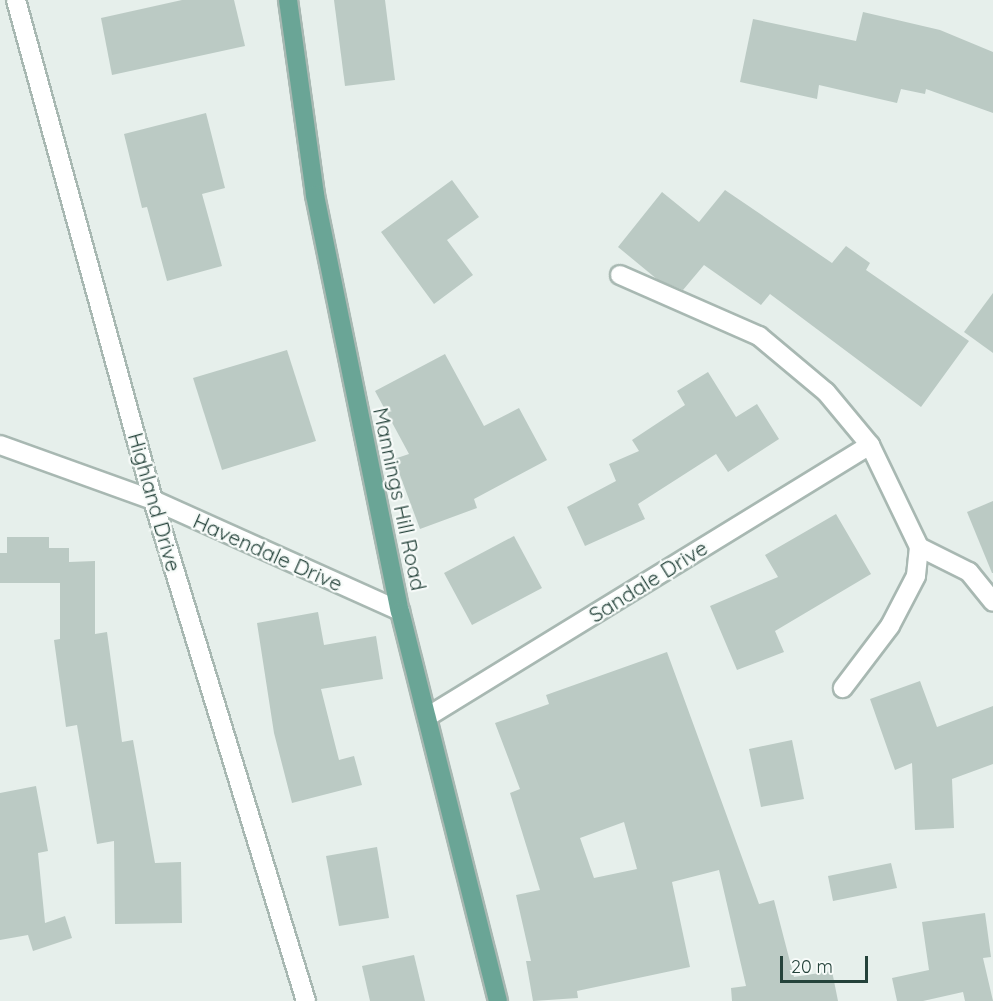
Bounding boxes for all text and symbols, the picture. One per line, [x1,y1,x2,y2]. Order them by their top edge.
street label: Mannings Hill Road [368,405,432,593]
street label: Highland Drive [123,430,187,574]
street label: Havendale Drive [189,508,347,596]
street label: Sandale Drive [584,535,712,627]
scale bar [783,944,872,982]
text: 20 m [791,955,833,978]

